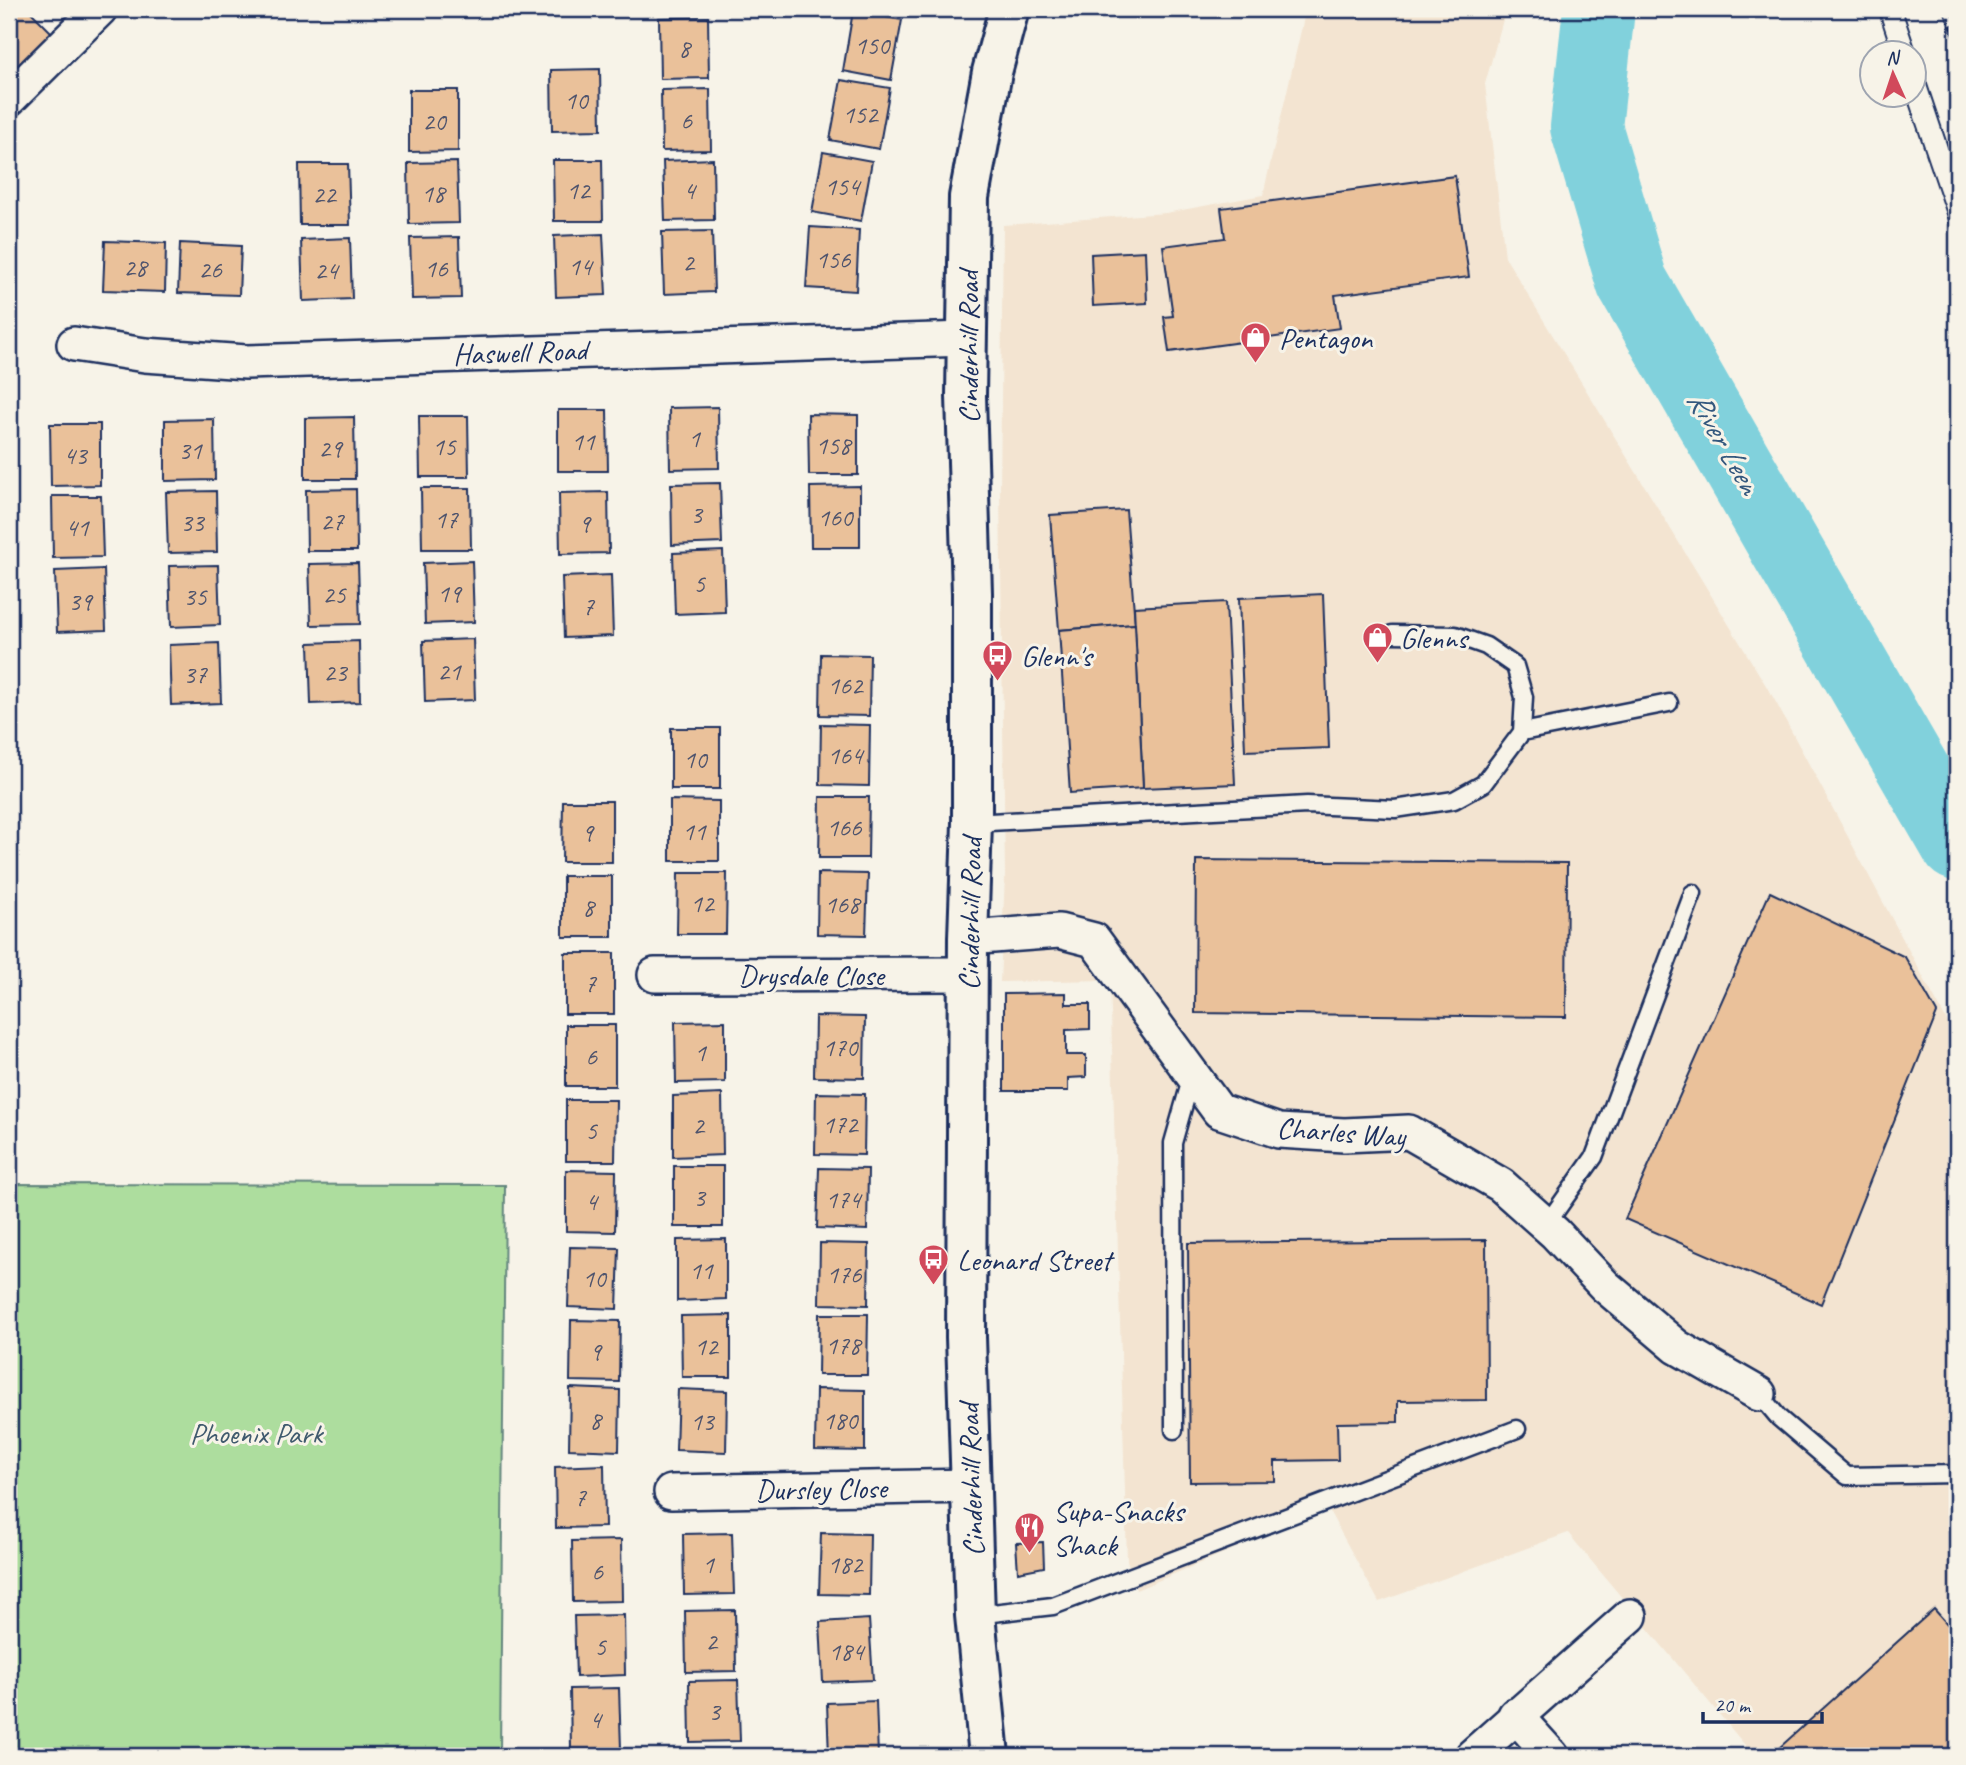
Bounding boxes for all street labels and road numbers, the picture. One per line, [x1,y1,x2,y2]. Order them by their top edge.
street label: Cinderhill Road [949,266,987,423]
street label: Haswell Road [452,331,592,373]
street label: Cinderhill Road [950,833,990,991]
street label: Drysdale Close [738,956,886,994]
street label: Charles Way [1276,1109,1408,1156]
street label: Cinderhill Road [949,1399,993,1557]
street label: Dursley Close [755,1469,889,1509]

